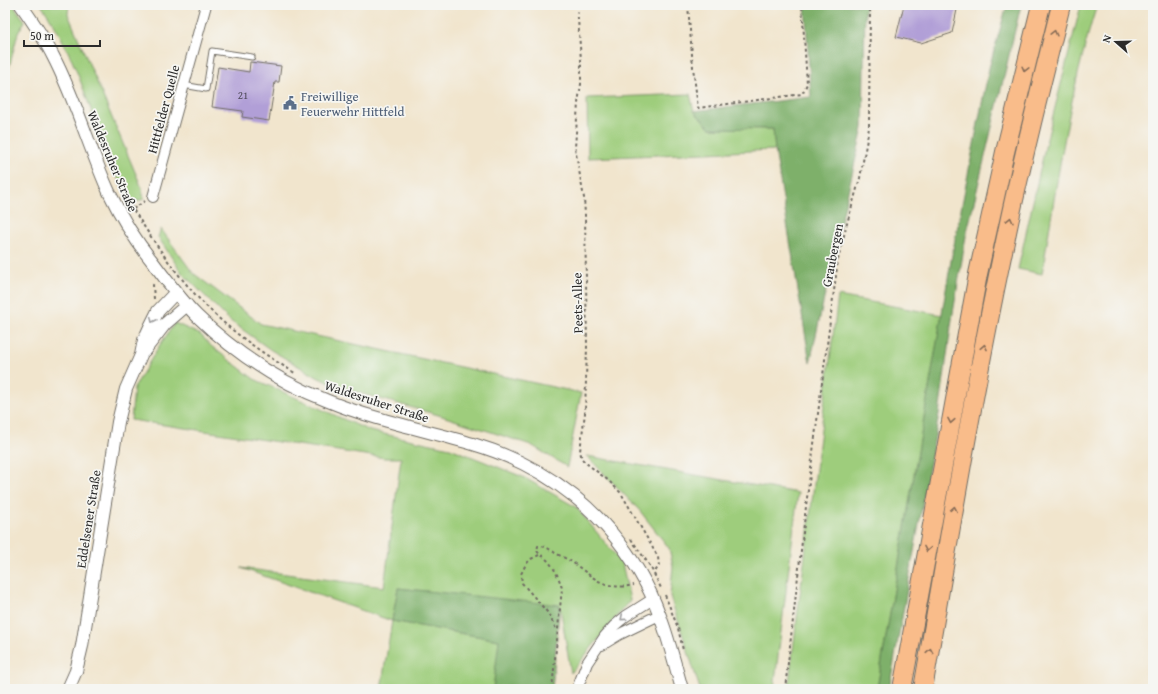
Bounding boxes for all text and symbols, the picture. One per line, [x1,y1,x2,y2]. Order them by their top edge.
scale bar [24,22,100,48]
north arrow [1096,22,1136,62]
text: 50 m [30,27,54,44]
one-way arrow [1050,29,1058,36]
text: N [1098,32,1116,45]
street label: Hittfelder Quelle [143,63,184,156]
one-way arrow [1022,66,1030,72]
house number: 21 [238,87,248,103]
place label: Freiwillige Feuerwehr Hittfeld [301,87,404,121]
public building icon: Freiwillige Feuerwehr Hittfeld [282,95,298,111]
street label: Waldesruher Straße [83,108,143,215]
one-way arrow [1005,216,1013,223]
street label: Graubergen [817,221,848,288]
street label: Peets-Allee [567,272,588,334]
one-way arrow [150,316,158,324]
one-way arrow [979,344,988,350]
street label: Waldesruher Straße [322,376,431,427]
one-way arrow [947,418,955,424]
street label: Eddelsener Straße [71,469,106,570]
one-way arrow [949,506,958,512]
one-way arrow [924,546,932,552]
one-way arrow [620,614,628,621]
one-way arrow [925,647,933,654]

